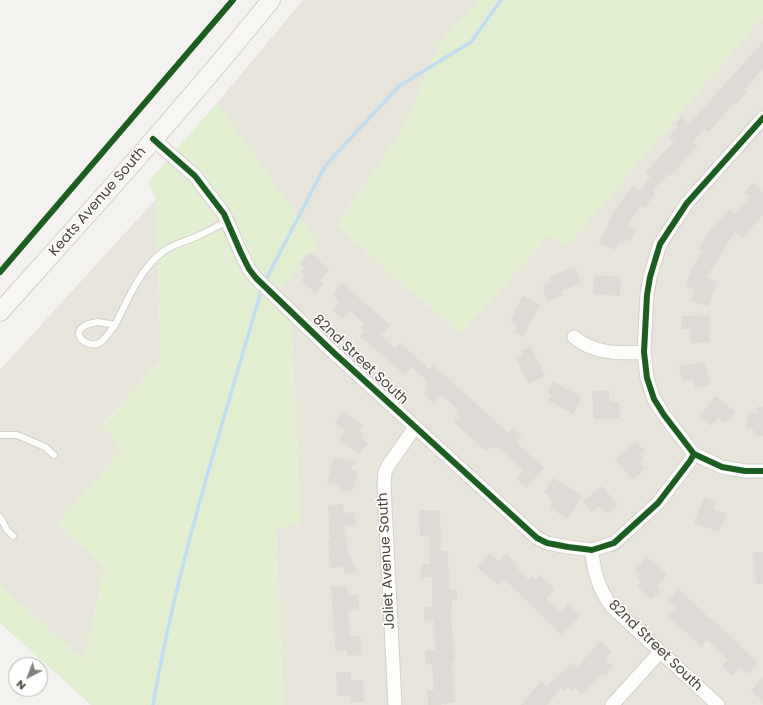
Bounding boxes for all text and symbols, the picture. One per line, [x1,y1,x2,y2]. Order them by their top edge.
street label: Keats Avenue South [46,144,150,260]
street label: 82nd Street South [309,312,411,408]
street label: Joliet Avenue South [375,492,399,630]
street label: 82nd Street South [605,597,705,695]
north arrow [8,657,48,697]
text: N [12,676,29,694]

